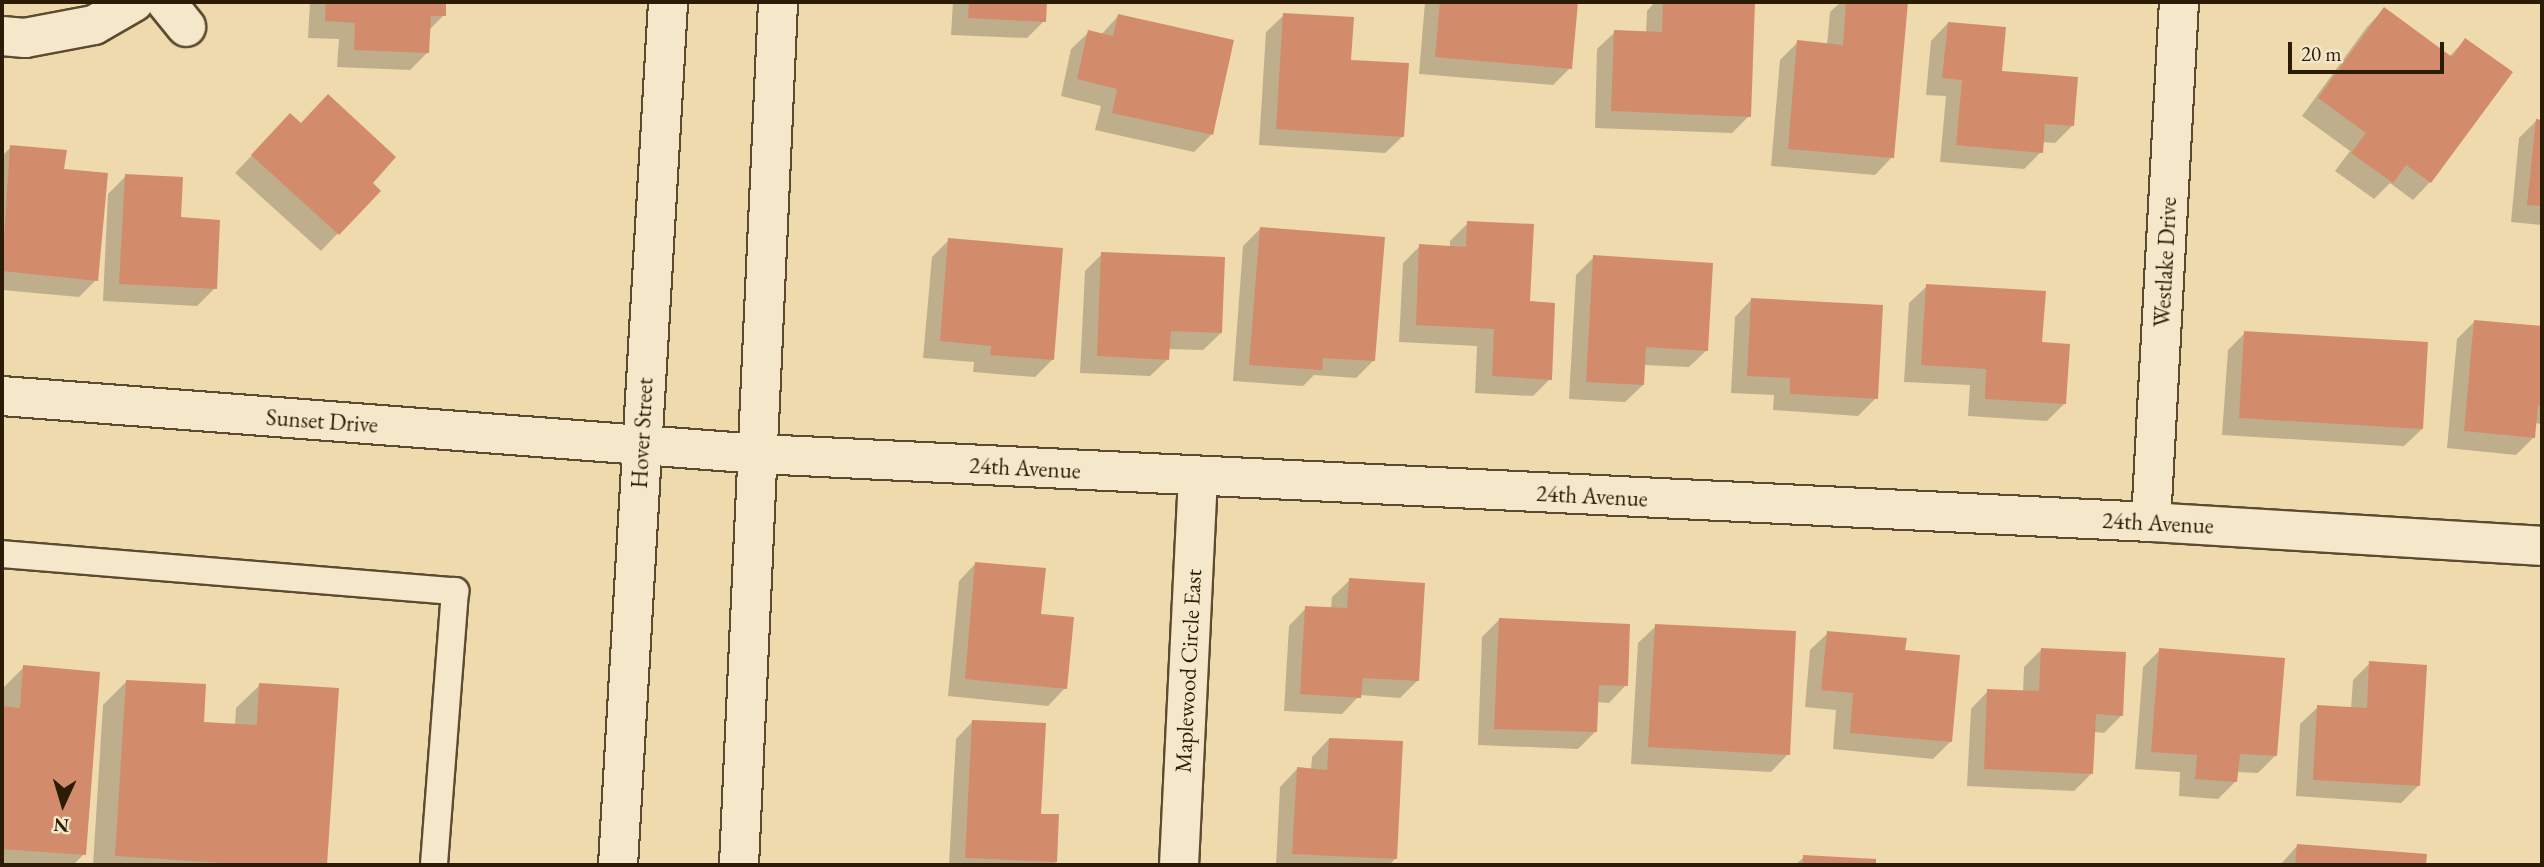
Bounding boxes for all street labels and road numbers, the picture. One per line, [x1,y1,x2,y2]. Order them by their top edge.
street label: Westlake Drive [2148,196,2182,328]
street label: Hover Street [625,377,659,489]
street label: Sunset Drive [265,403,379,439]
street label: 24th Avenue [968,451,1082,485]
street label: 24th Avenue [1535,479,1649,513]
street label: 24th Avenue [2101,506,2215,540]
street label: Maplewood Circle East [1169,568,1207,774]

